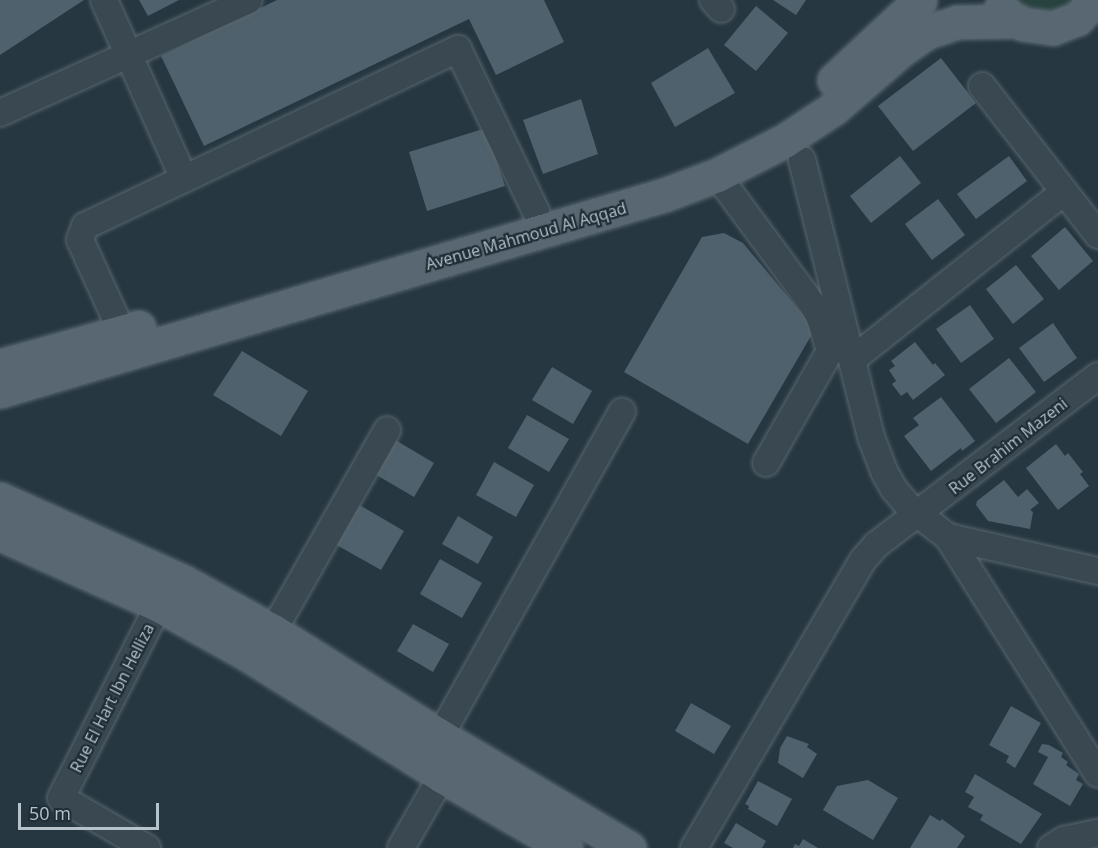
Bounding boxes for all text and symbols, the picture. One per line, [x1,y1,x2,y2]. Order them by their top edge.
street label: Avenue Mahmoud Al Aqqad [423,198,629,274]
street label: Rue Brahim Mazeni [945,394,1071,498]
street label: Rue El Hart Ibn Helliza [66,620,158,776]
scale bar [21,791,162,829]
text: 50 m [29,801,71,825]

